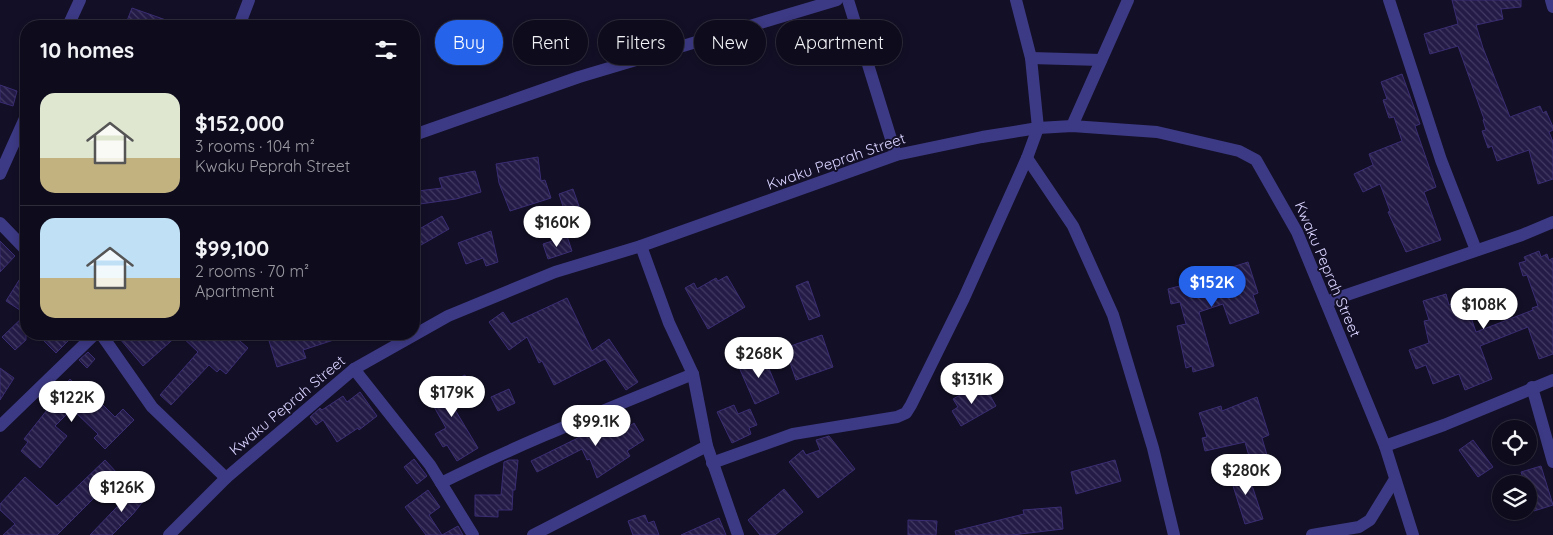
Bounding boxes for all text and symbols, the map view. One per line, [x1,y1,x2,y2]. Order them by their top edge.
chip: Buy [435,20,503,65]
chip: Rent [513,20,588,65]
chip: Filters [598,20,684,65]
chip: New [694,20,766,65]
chip: Apartment [776,20,902,65]
icon: filters [372,36,400,64]
text: 10 homes [40,37,134,63]
text: $152,000 [195,110,284,136]
icon: home [80,113,140,173]
street label: Kwaku Peprah Street [764,128,908,194]
text: 3 rooms · 104 m² [195,136,315,156]
text: Kwaku Peprah Street [195,156,350,176]
street label: Kwaku Peprah Street [1291,198,1365,340]
pin: $160K [522,206,592,248]
text: $160K [535,212,579,232]
text: $99,100 [195,235,269,261]
icon: home [80,238,140,298]
text: 2 rooms · 70 m² [195,261,309,281]
pin: $152K [1177,266,1247,308]
text: $152K [1190,272,1234,292]
text: Apartment [195,281,275,301]
pin: $108K [1449,288,1519,330]
text: $108K [1462,294,1506,314]
pin: $268K [724,336,794,379]
text: $268K [736,343,782,363]
street label: Kwaku Peprah Street [225,351,349,459]
pin: $131K [937,362,1007,405]
text: $131K [951,369,993,389]
pin: $179K [417,376,487,418]
pin: $122K [37,380,107,423]
text: $179K [430,382,474,402]
text: $122K [50,387,94,407]
pin: $99.1K [555,404,637,447]
text: $99.1K [573,411,619,431]
map controls [1492,420,1537,520]
button: locate [1492,420,1537,465]
pin: $280K [1211,454,1281,496]
text: $280K [1222,460,1270,480]
pin: $126K [87,470,157,513]
button: layers [1492,475,1537,520]
text: $126K [100,477,144,497]

